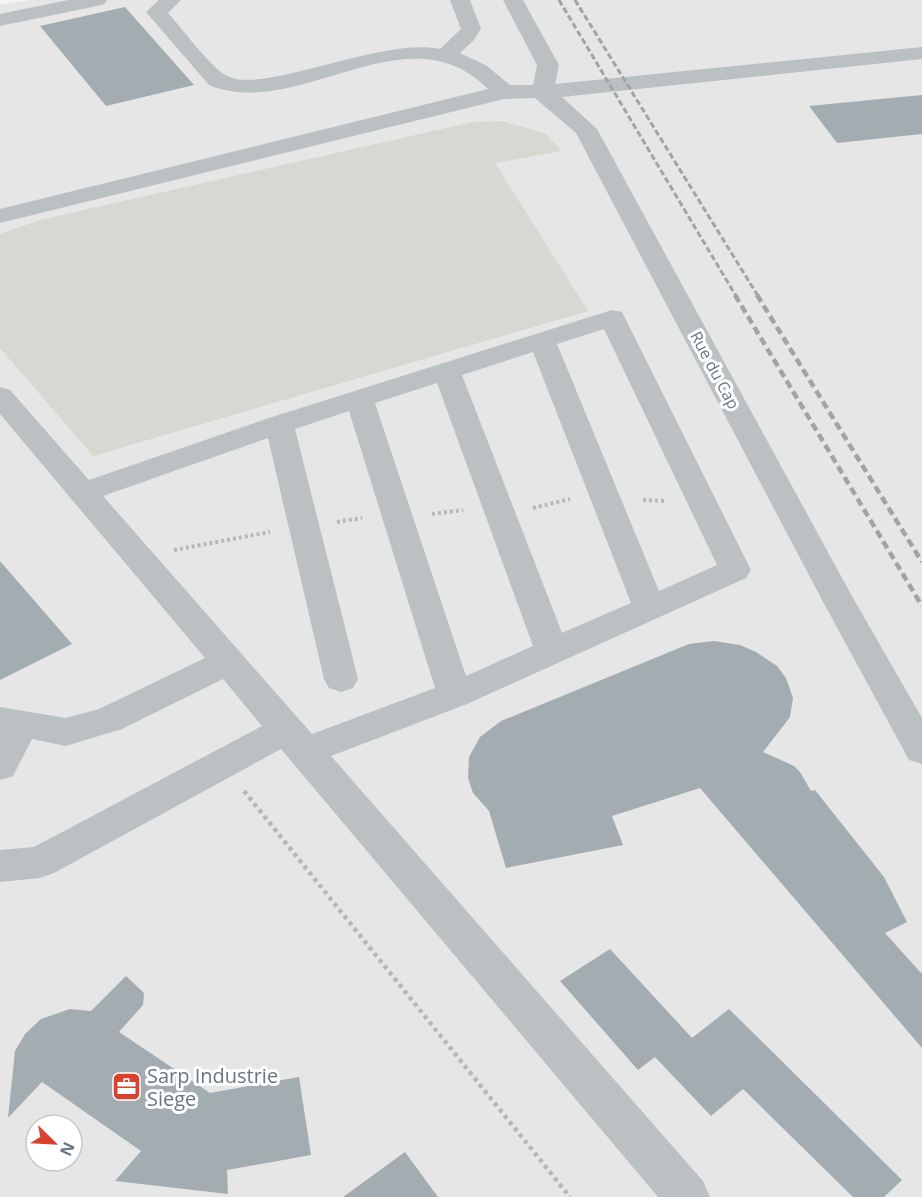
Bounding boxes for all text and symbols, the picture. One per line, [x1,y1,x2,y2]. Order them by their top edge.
street label: Rue du Cap [685,327,745,413]
place label: Sarp Industrie Siege [147,1062,278,1112]
office icon: Sarp Industrie Siege [110,1071,142,1103]
north arrow [24,1113,84,1173]
text: N [55,1139,80,1160]

